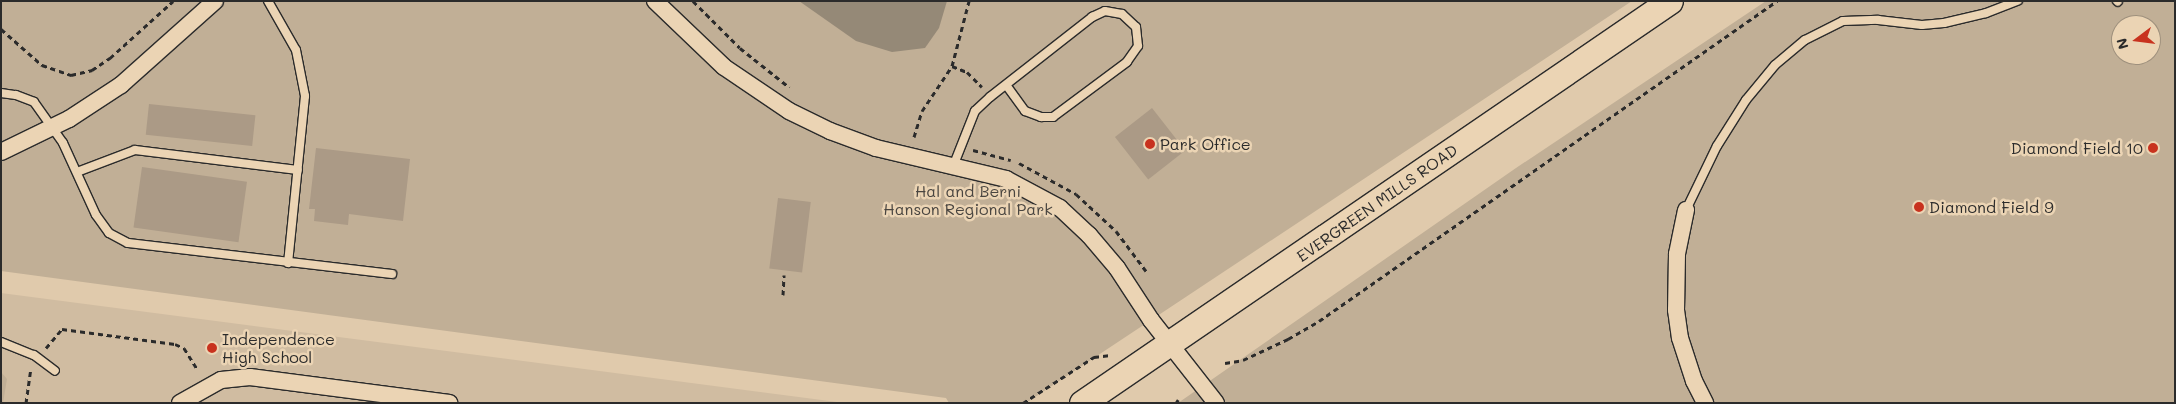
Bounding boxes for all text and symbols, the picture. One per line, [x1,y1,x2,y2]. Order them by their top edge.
north arrow [2111,15,2161,65]
text: N [2111,36,2133,51]
place label: Park Office [1160,134,1251,154]
marker: Park Office [1144,138,1156,150]
place label: Diamond Field 10 [2011,138,2143,158]
street label: EVERGREEN MILLS ROAD [1293,140,1461,266]
marker: Diamond Field 10 [2147,142,2159,154]
park label: Hal and Berni Hanson Regional Park [883,181,1053,219]
place label: Diamond Field 9 [1929,197,2054,217]
marker: Diamond Field 9 [1913,201,1925,213]
place label: Independence High School [222,329,335,367]
marker: Independence High School [206,342,218,354]

